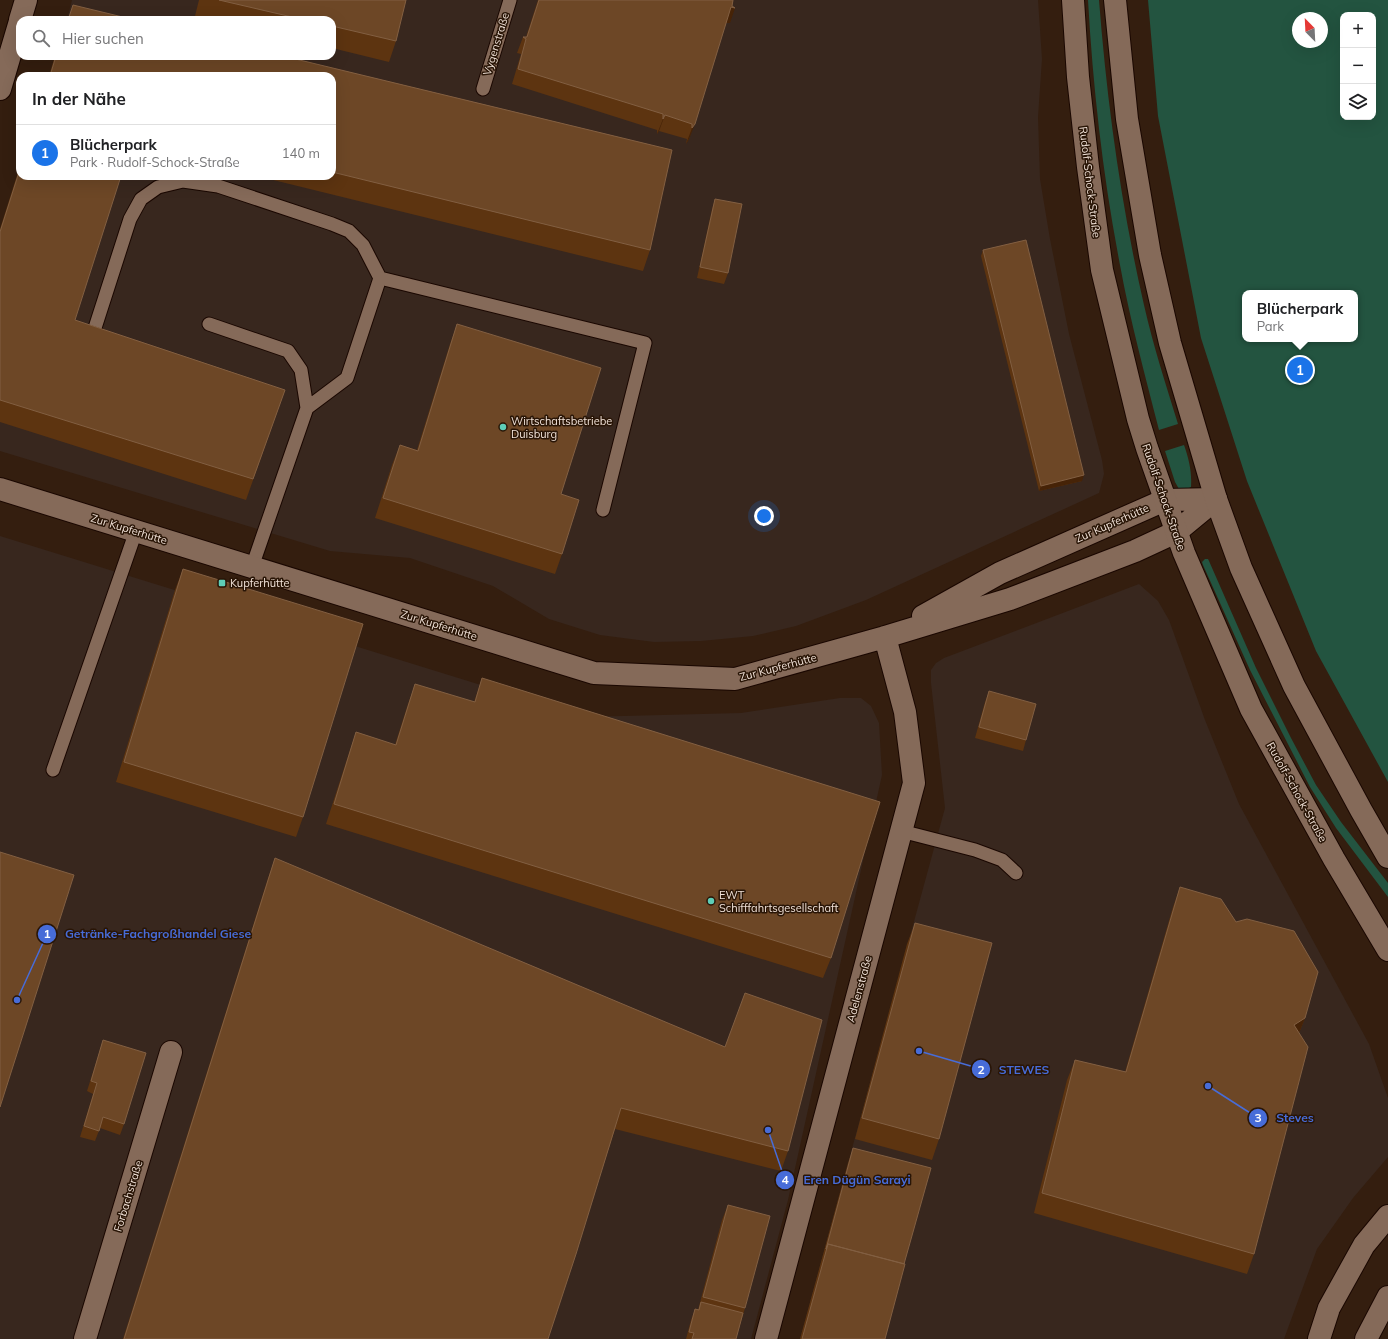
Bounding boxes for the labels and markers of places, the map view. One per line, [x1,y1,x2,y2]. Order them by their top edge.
pin: 1 [1287,355,1313,385]
place label: Wirtschaftsbetriebe Duisburg [511,414,612,441]
marker: Wirtschaftsbetriebe Duisburg [498,422,508,432]
place label: Kupferhütte [230,576,290,590]
marker: Kupferhütte [217,578,227,588]
place label: EWT Schifffahrtsgesellschaft [719,888,838,915]
marker: EWT Schifffahrtsgesellschaft [706,896,716,906]
callout: Getränke-Fachgroßhandel Giese [37,922,259,946]
callout: STEWES [971,1057,1057,1081]
callout: Steves [1248,1106,1322,1130]
callout: Eren Dügün Sarayi [775,1168,918,1192]

